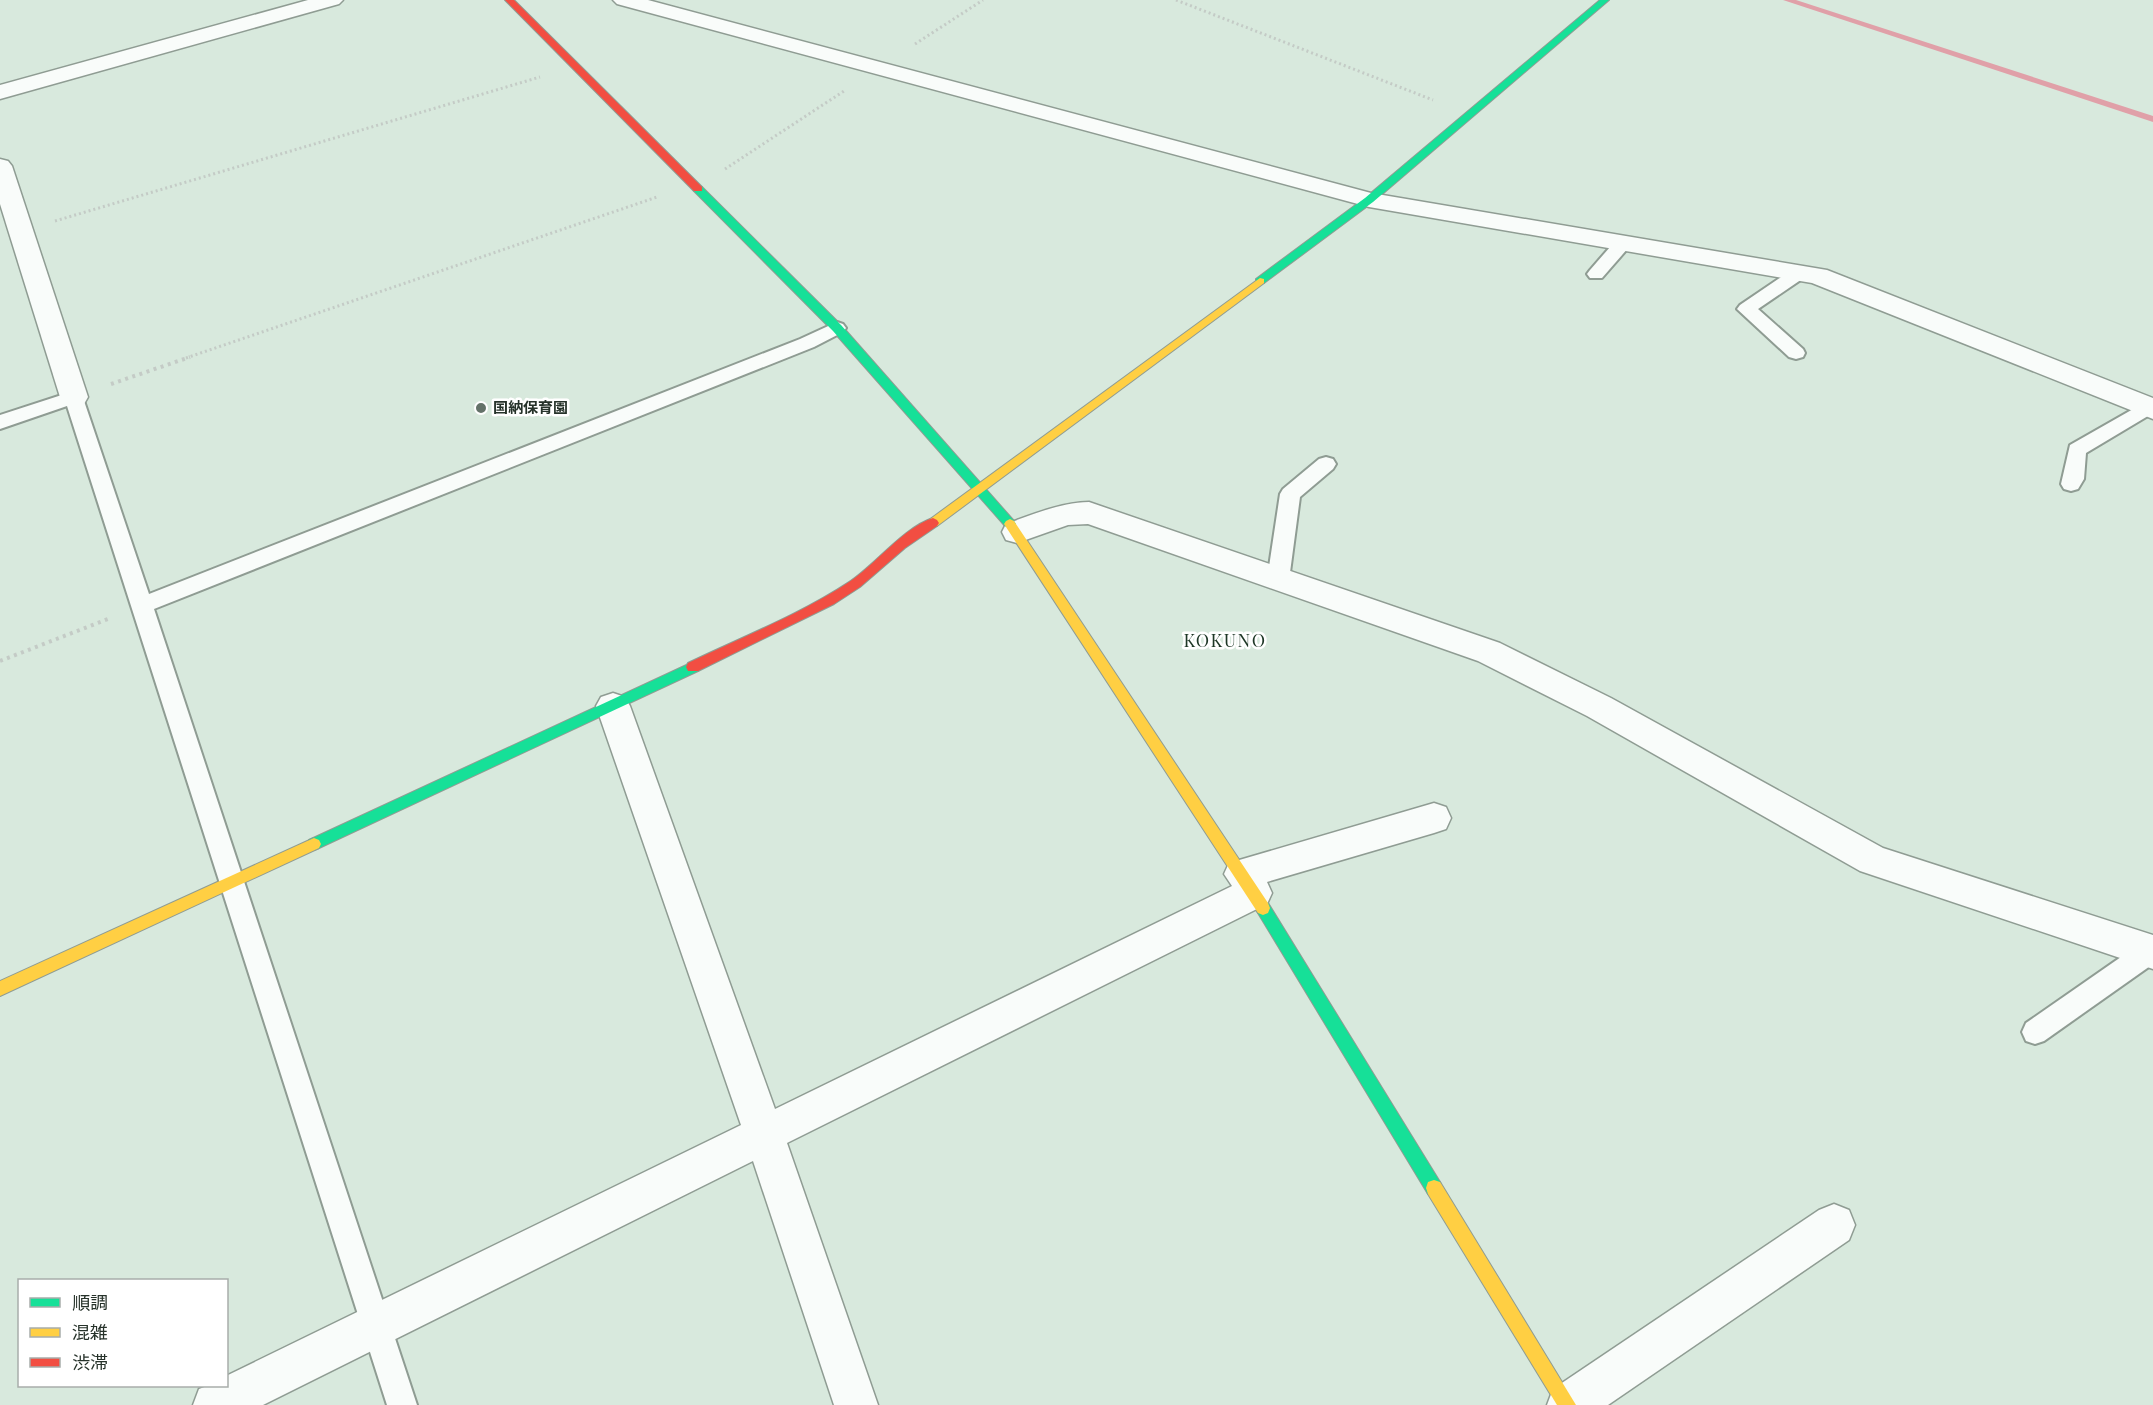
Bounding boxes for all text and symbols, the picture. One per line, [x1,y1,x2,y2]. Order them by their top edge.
place label: 国納保育園 [493,397,568,417]
marker: 国納保育園 [474,401,488,415]
district label: KOKUNO [1183,628,1267,652]
legend [18,1279,228,1387]
text: 順調 [72,1290,108,1314]
text: 混雑 [72,1320,108,1344]
text: 渋滞 [72,1350,108,1374]

